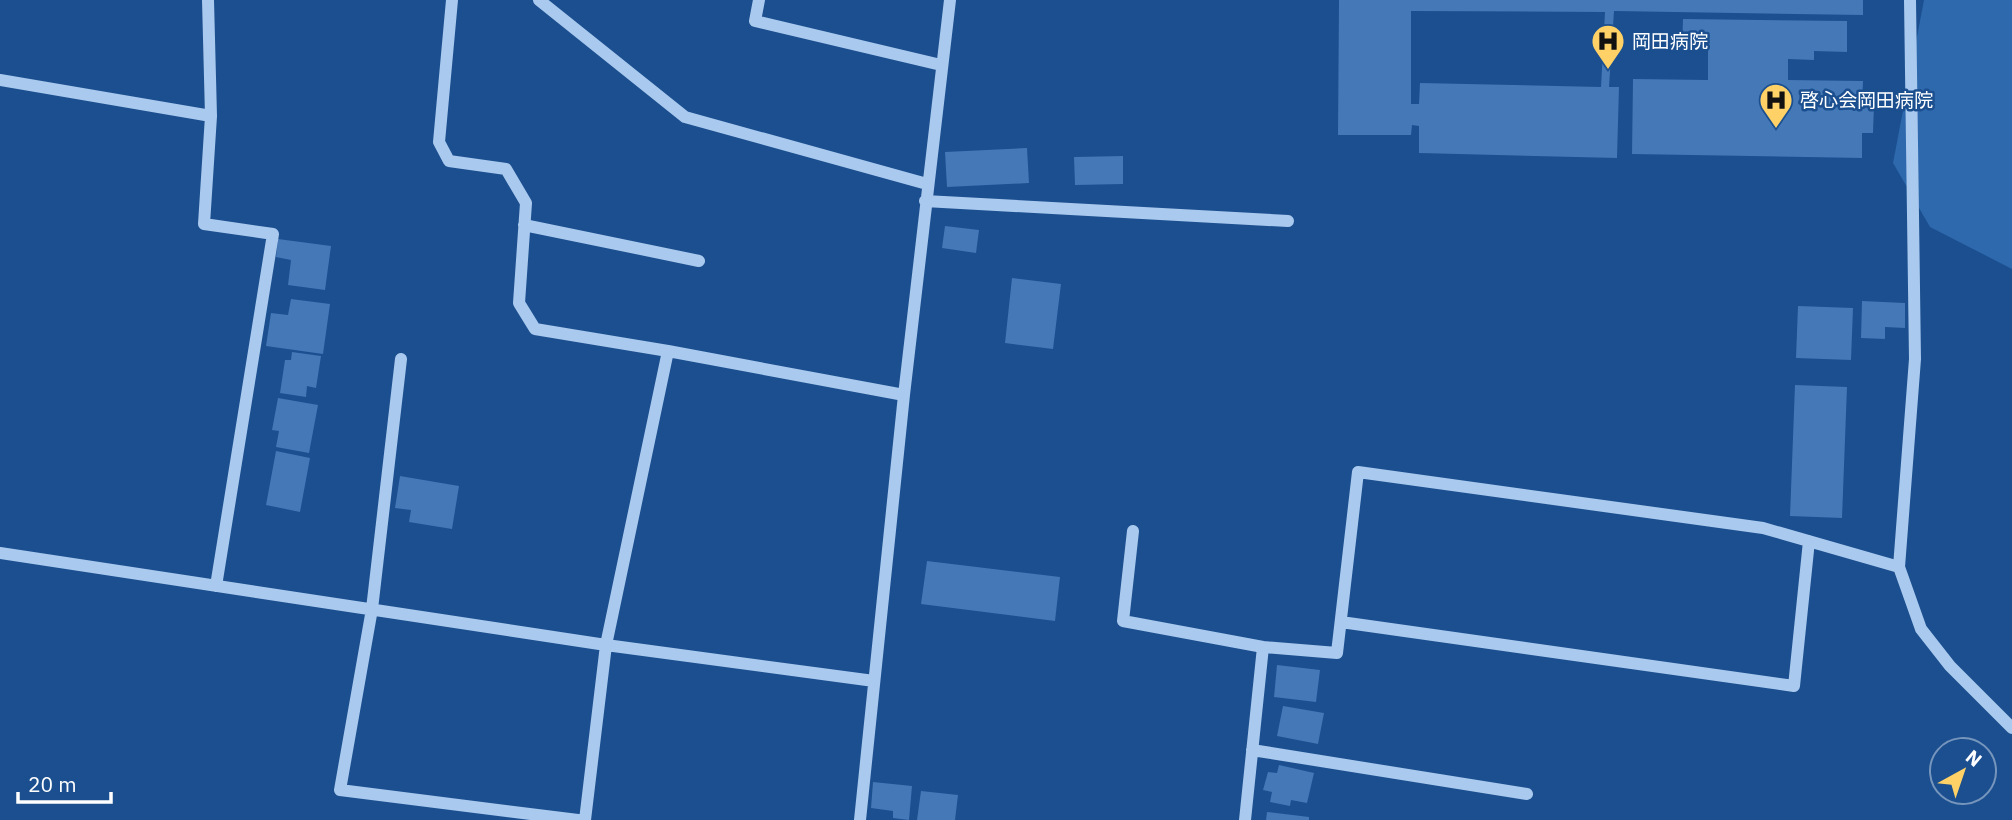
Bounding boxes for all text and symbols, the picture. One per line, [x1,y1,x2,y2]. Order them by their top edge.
hospital icon: 岡田病院 [1589,22,1627,71]
place label: 岡田病院 [1632,29,1708,53]
hospital icon: 啓心会岡田病院 [1757,81,1795,130]
place label: 啓心会岡田病院 [1800,88,1933,112]
north arrow [1928,736,1998,806]
text: N [1961,744,1987,772]
scale bar [18,760,110,804]
text: 20 m [28,770,77,798]

